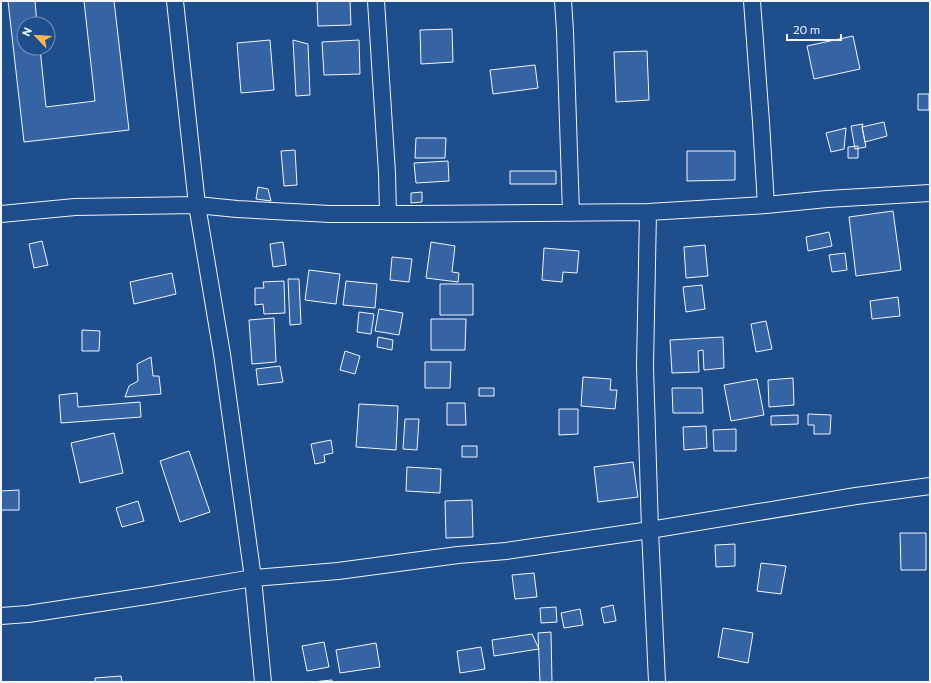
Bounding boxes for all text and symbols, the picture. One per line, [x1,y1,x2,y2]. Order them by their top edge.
north arrow [16,16,56,56]
scale bar [787,16,841,42]
text: 20 m [793,22,820,36]
text: N [19,25,34,38]

